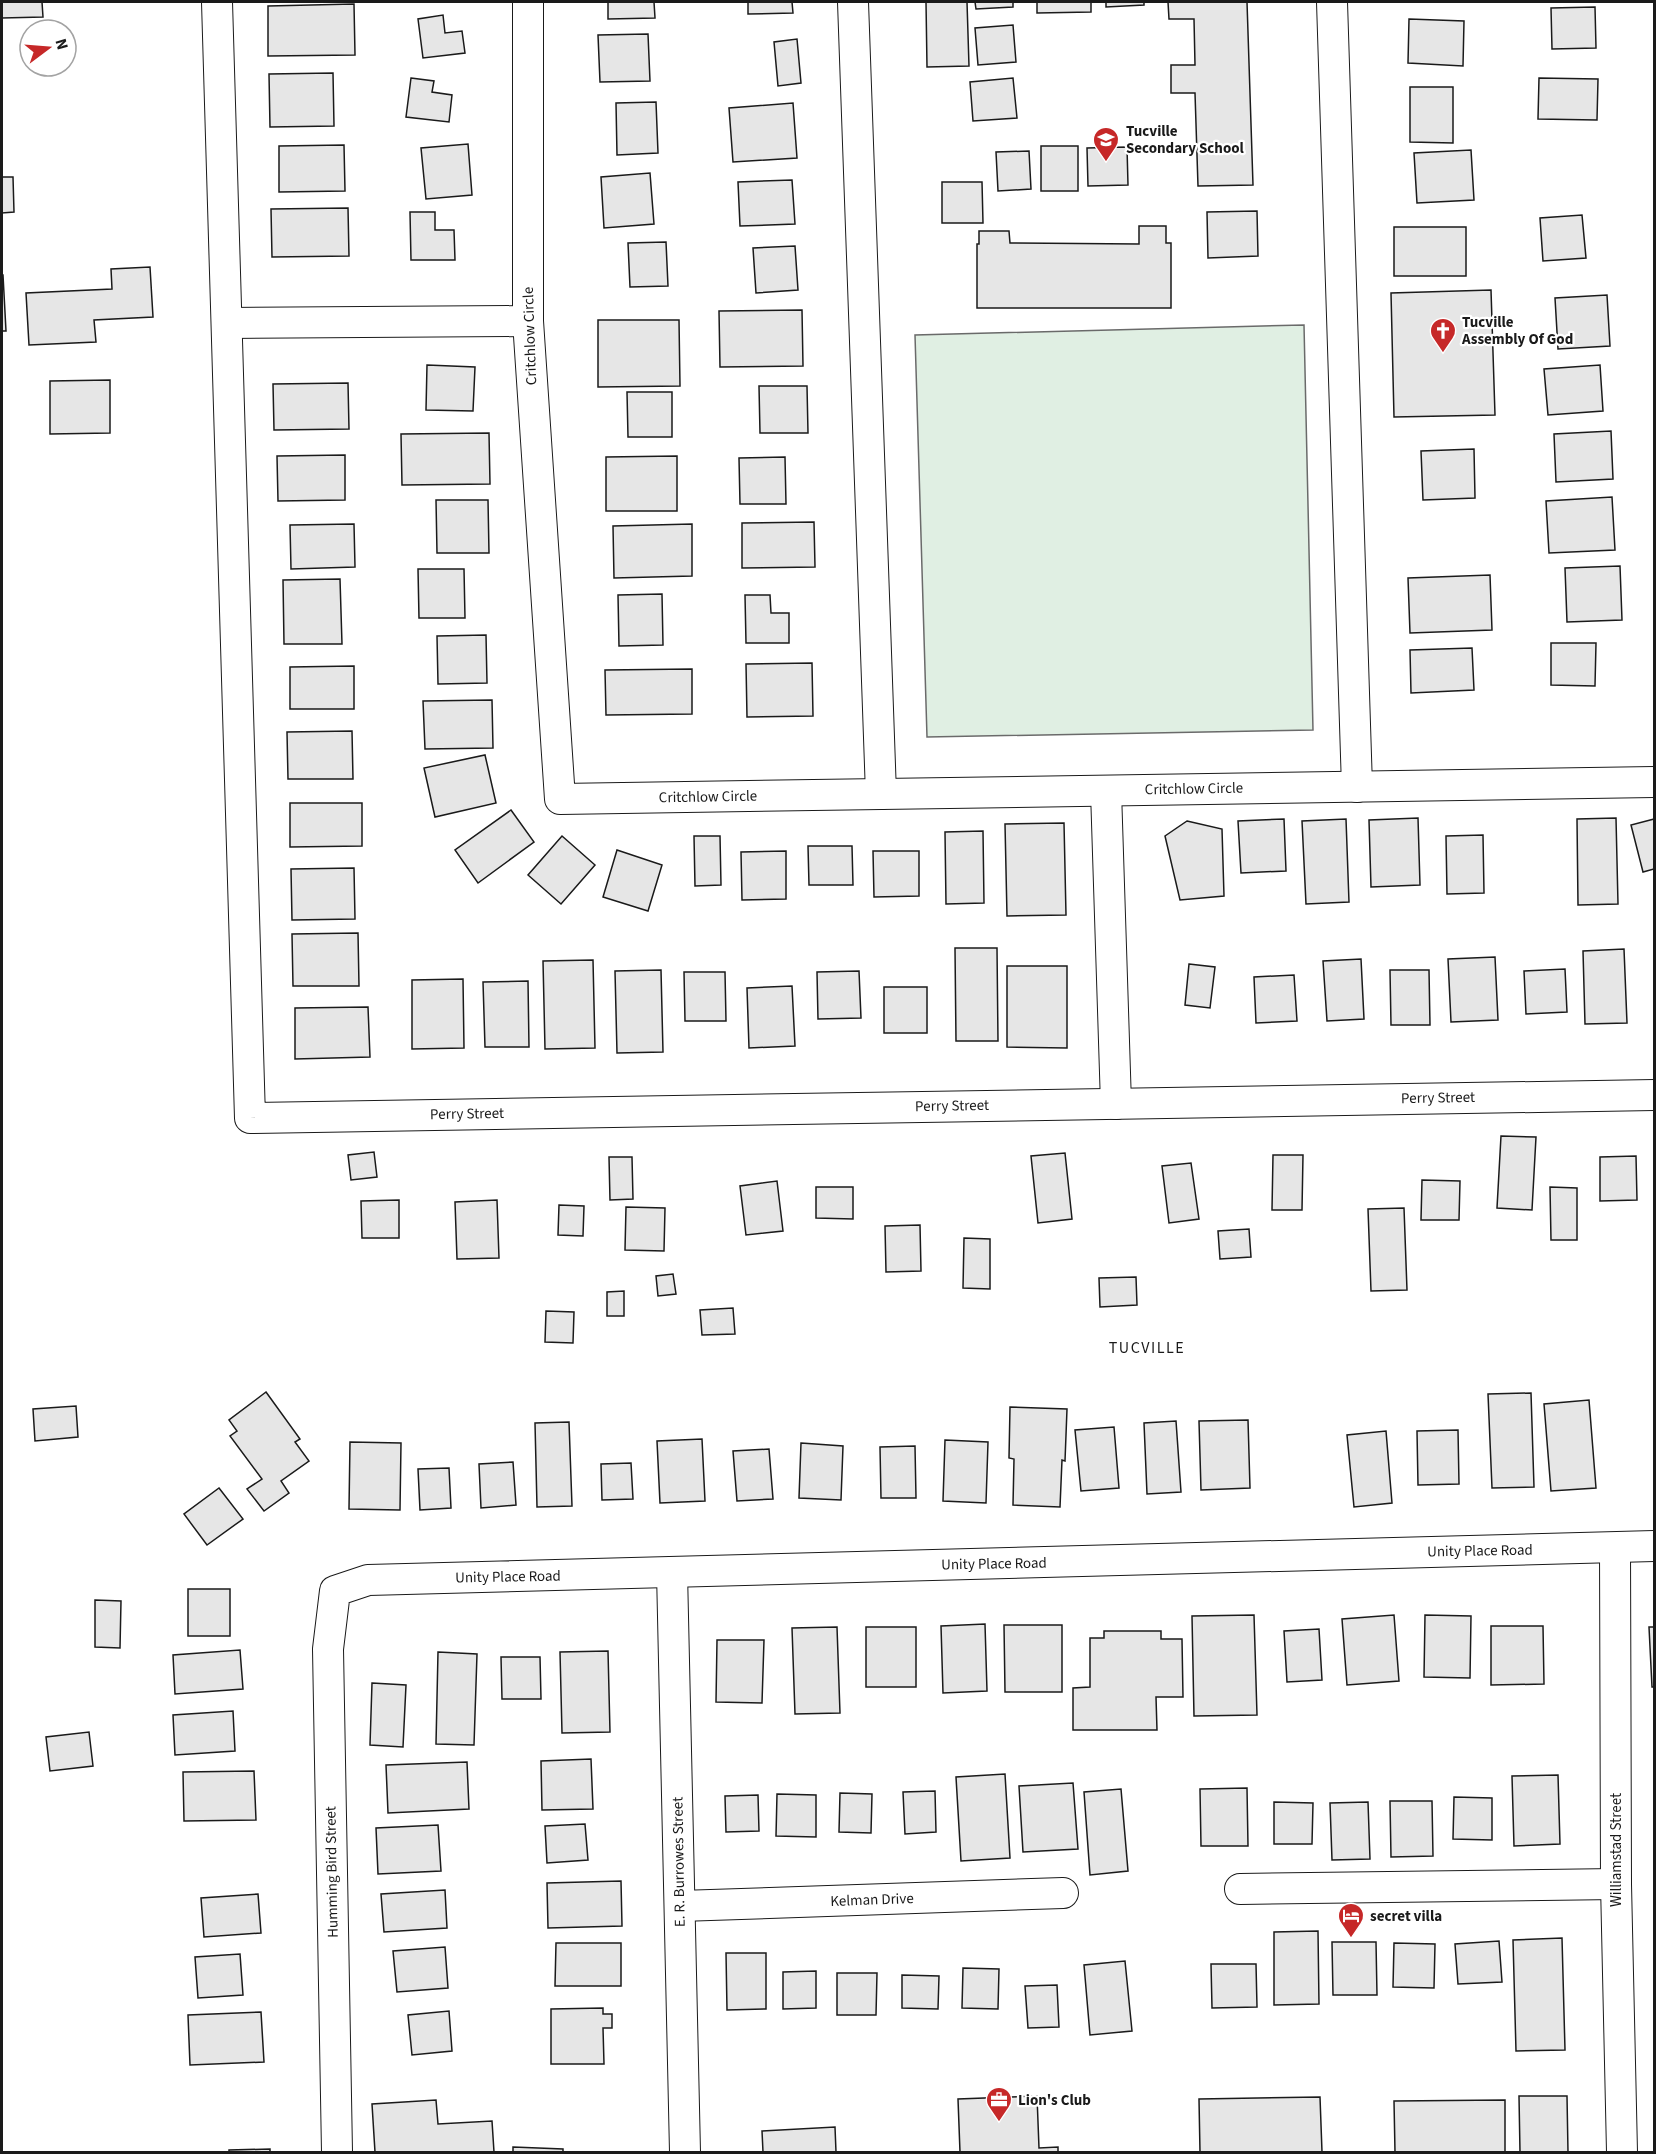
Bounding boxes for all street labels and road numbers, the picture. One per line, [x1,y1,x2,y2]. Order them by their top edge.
street label: Critchlow Circle [518,286,542,386]
street label: Critchlow Circle [1145,778,1243,800]
street label: Critchlow Circle [659,786,757,808]
street label: Perry Street [1401,1087,1475,1109]
street label: Perry Street [915,1095,989,1117]
street label: Perry Street [430,1103,504,1125]
street label: Unity Place Road [1427,1540,1533,1562]
street label: Unity Place Road [941,1553,1047,1575]
street label: Unity Place Road [455,1566,561,1588]
street label: Williamstad Street [1606,1793,1627,1907]
street label: E. R. Burrowes Street [667,1797,691,1927]
street label: Humming Bird Street [320,1806,344,1938]
street label: Kelman Drive [830,1888,914,1912]

